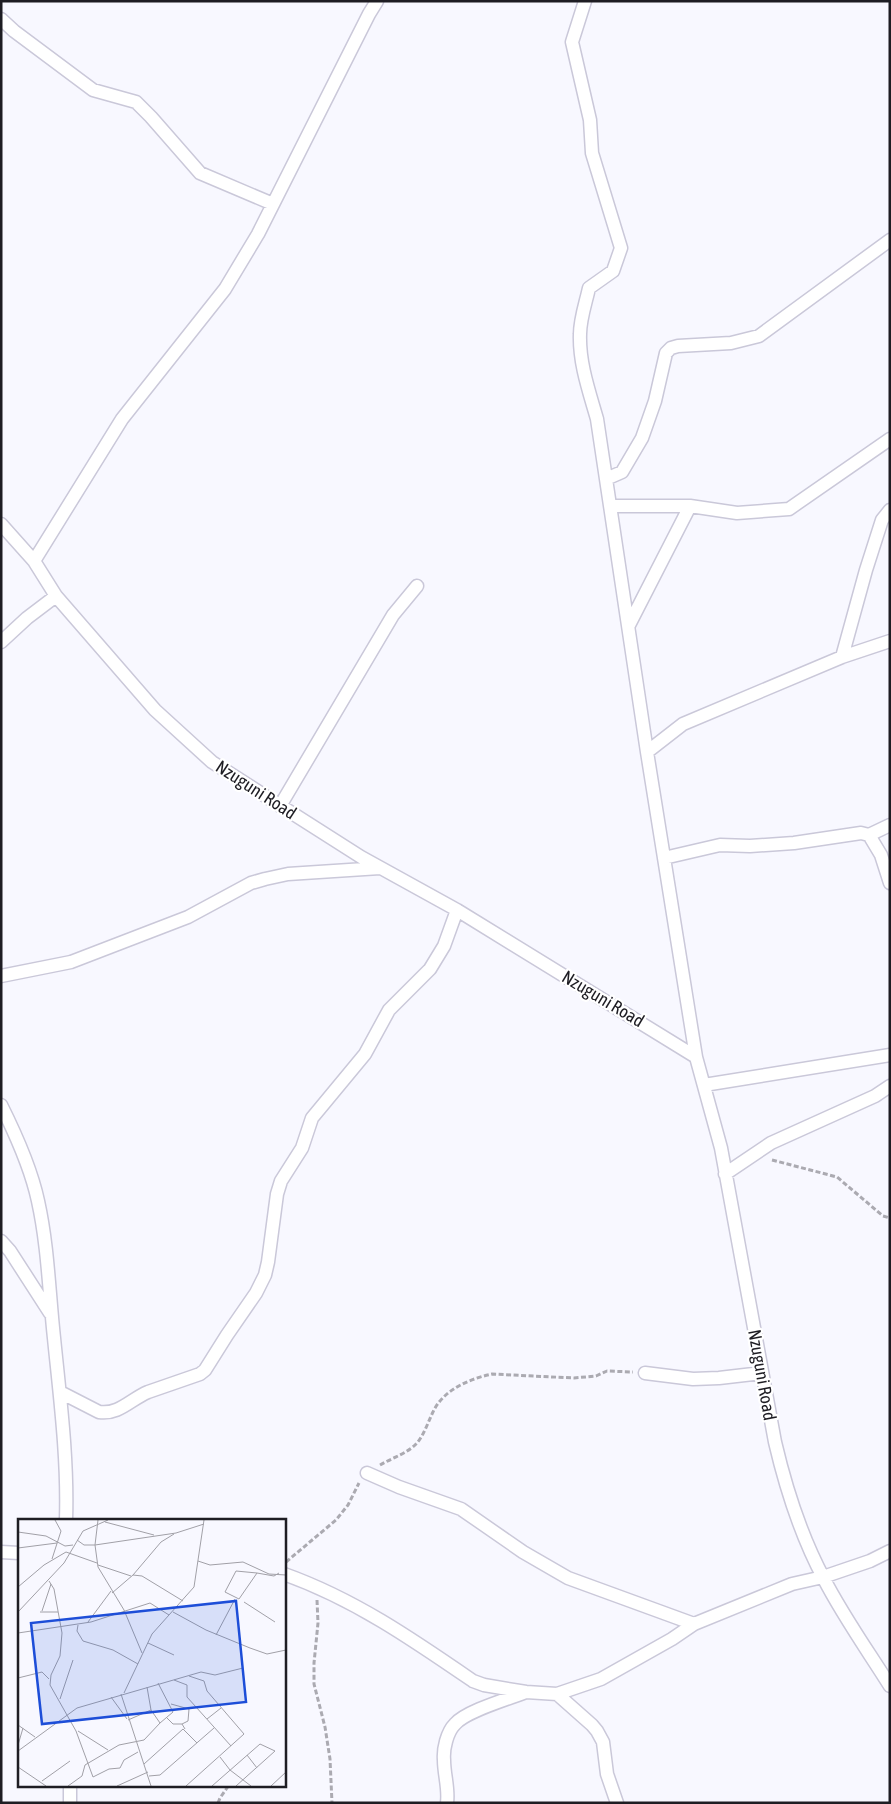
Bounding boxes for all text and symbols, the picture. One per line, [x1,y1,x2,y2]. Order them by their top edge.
street label: Nzuguni Road [212,756,301,823]
street label: Nzuguni Road [558,966,648,1031]
street label: Nzuguni Road [744,1328,781,1422]
inset map [18,1519,285,1786]

